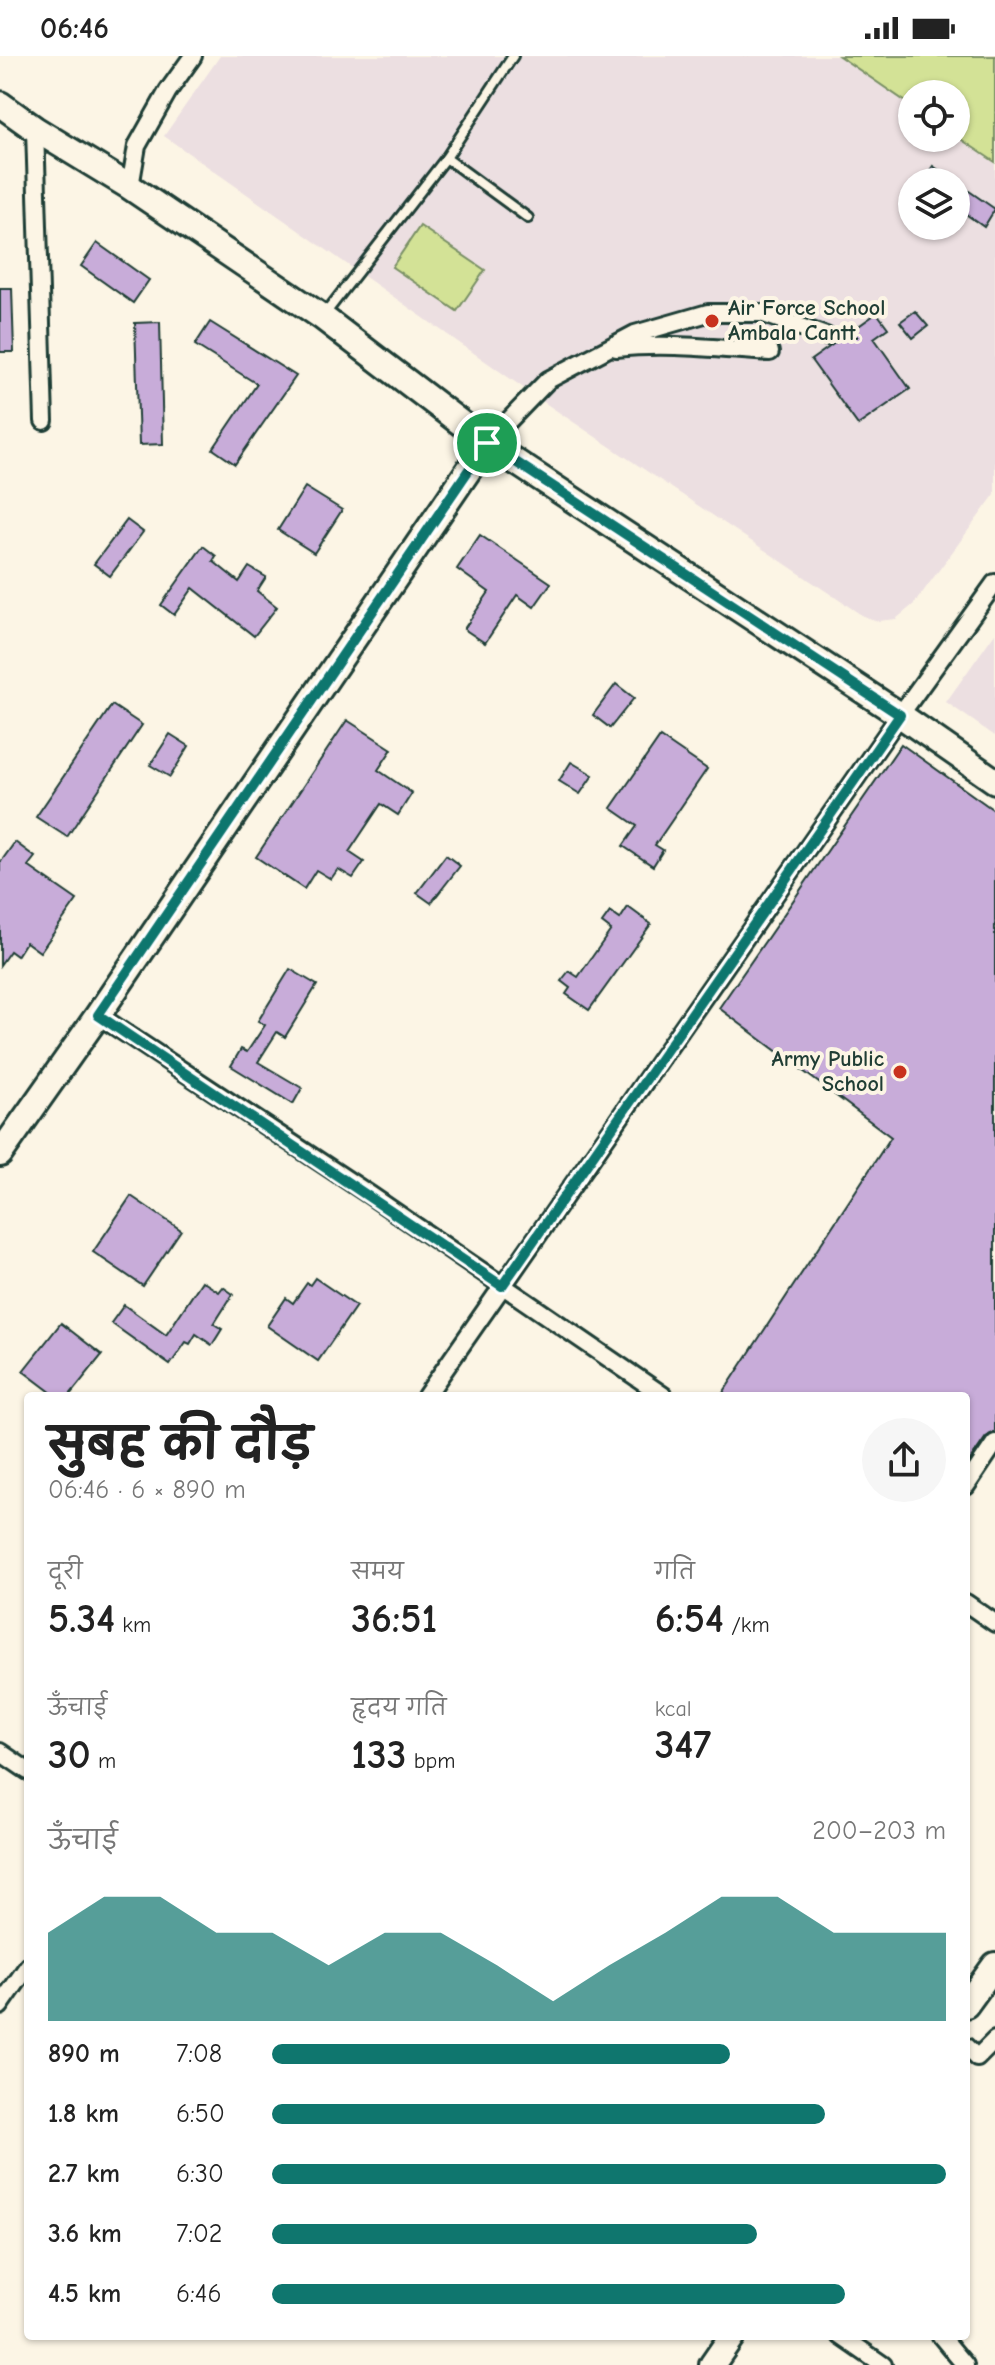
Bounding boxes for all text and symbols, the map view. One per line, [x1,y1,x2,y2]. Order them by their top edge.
text: 06:46 [40,11,109,46]
map controls [898,80,970,240]
button: locate [898,80,970,152]
button: layers [898,168,970,240]
place label: Air Force School Ambala Cantt. [728,295,885,346]
marker: Air Force School Ambala Cantt. [703,312,721,330]
pin [453,409,521,477]
icon: arrive [465,421,509,465]
place label: Army Public School [772,1046,885,1097]
marker: Army Public School [891,1063,909,1081]
button: share [862,1418,946,1502]
text: सुबह की दौड़ [48,1419,312,1470]
text: 06:46 · 6 × 890 m [48,1475,246,1505]
text: दूरी [48,1559,83,1585]
text: समय [351,1559,404,1585]
text: गति [655,1559,695,1585]
text: 5.34 [48,1596,115,1642]
text: 36:51 [351,1596,437,1642]
text: 6:54 [655,1596,724,1642]
text: km [115,1612,151,1638]
text: /km [724,1612,770,1638]
text: ऊँचाई [48,1695,107,1721]
text: हृदय गति [351,1695,446,1721]
text: kcal [655,1696,692,1722]
text: 347 [655,1722,711,1768]
text: 30 [48,1732,91,1778]
text: 133 [351,1732,407,1778]
text: m [91,1748,116,1774]
text: bpm [407,1748,456,1774]
text: 200–203 m [812,1816,946,1846]
text: ऊँचाई [48,1826,118,1856]
text: 890 m [48,2039,120,2069]
text: 7:08 [176,2039,222,2069]
text: 1.8 km [48,2099,119,2129]
text: 6:50 [176,2099,225,2129]
text: 2.7 km [48,2159,120,2189]
text: 6:30 [176,2159,224,2189]
text: 3.6 km [48,2219,122,2249]
text: 7:02 [176,2219,222,2249]
text: 4.5 km [48,2279,121,2309]
text: 6:46 [176,2279,221,2309]

